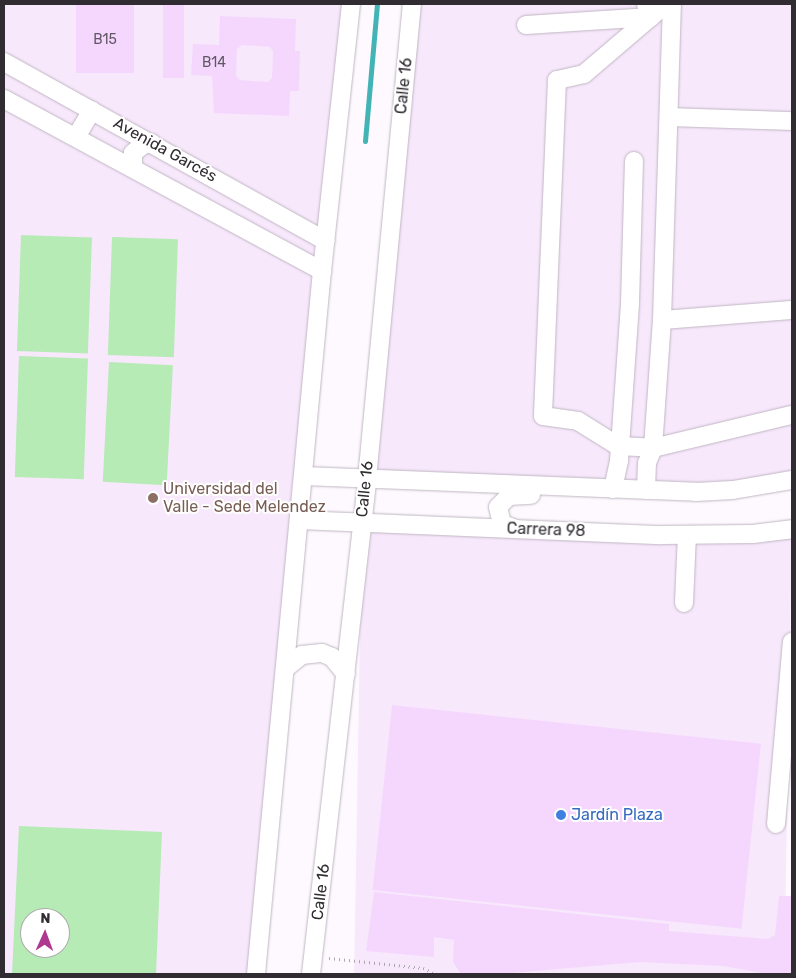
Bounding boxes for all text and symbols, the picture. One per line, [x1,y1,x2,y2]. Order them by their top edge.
house number: B15 [93,32,117,48]
house number: B14 [202,55,226,71]
street label: Calle 16 [391,57,417,115]
street label: Avenida Garcés [110,114,220,186]
street label: Calle 16 [352,460,378,518]
place label: Universidad del Valle - Sede Melendez [163,479,326,517]
marker: Universidad del Valle - Sede Melendez [147,492,159,504]
street label: Carrera 98 [506,519,586,541]
place label: Jardín Plaza [571,805,663,825]
marker: Jardín Plaza [555,809,567,821]
street label: Calle 16 [308,863,334,921]
north arrow [20,908,70,958]
text: N [40,910,51,927]

